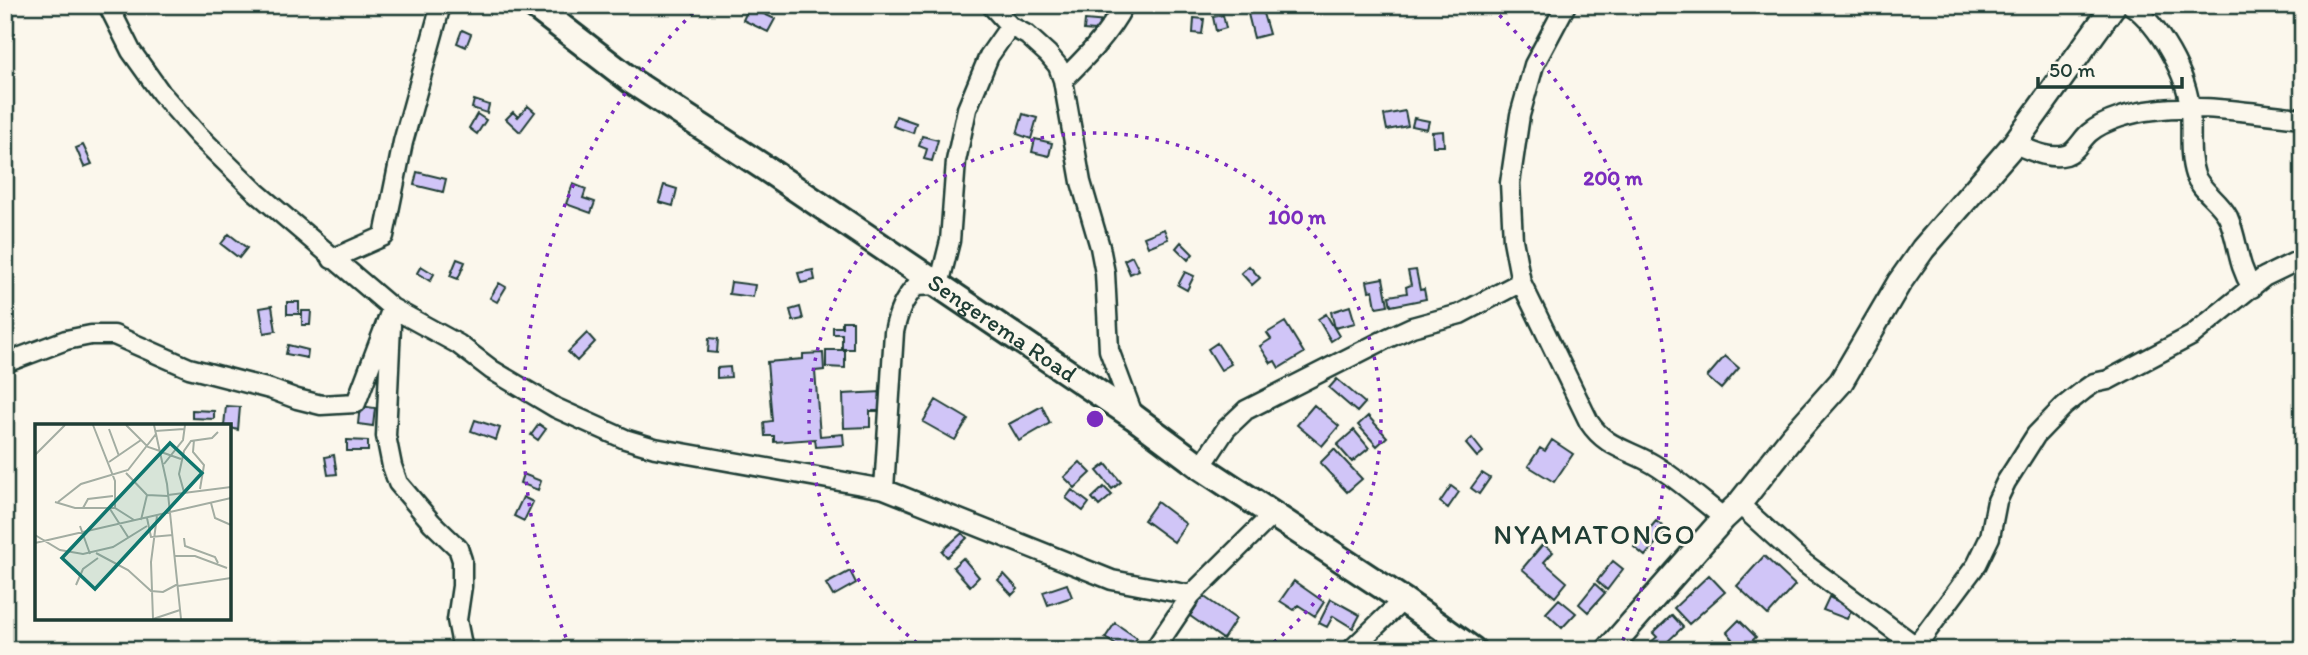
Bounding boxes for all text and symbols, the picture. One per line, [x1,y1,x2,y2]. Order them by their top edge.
scale bar [2038,46,2182,90]
text: 50 m [2049,57,2096,82]
text: 200 m [1583,165,1643,190]
text: 100 m [1268,204,1326,229]
street label: Sengerema Road [923,267,1083,388]
centre of rings [1083,407,1107,431]
inset map [35,424,231,620]
district label: NYAMATONGO [1493,517,1697,551]

